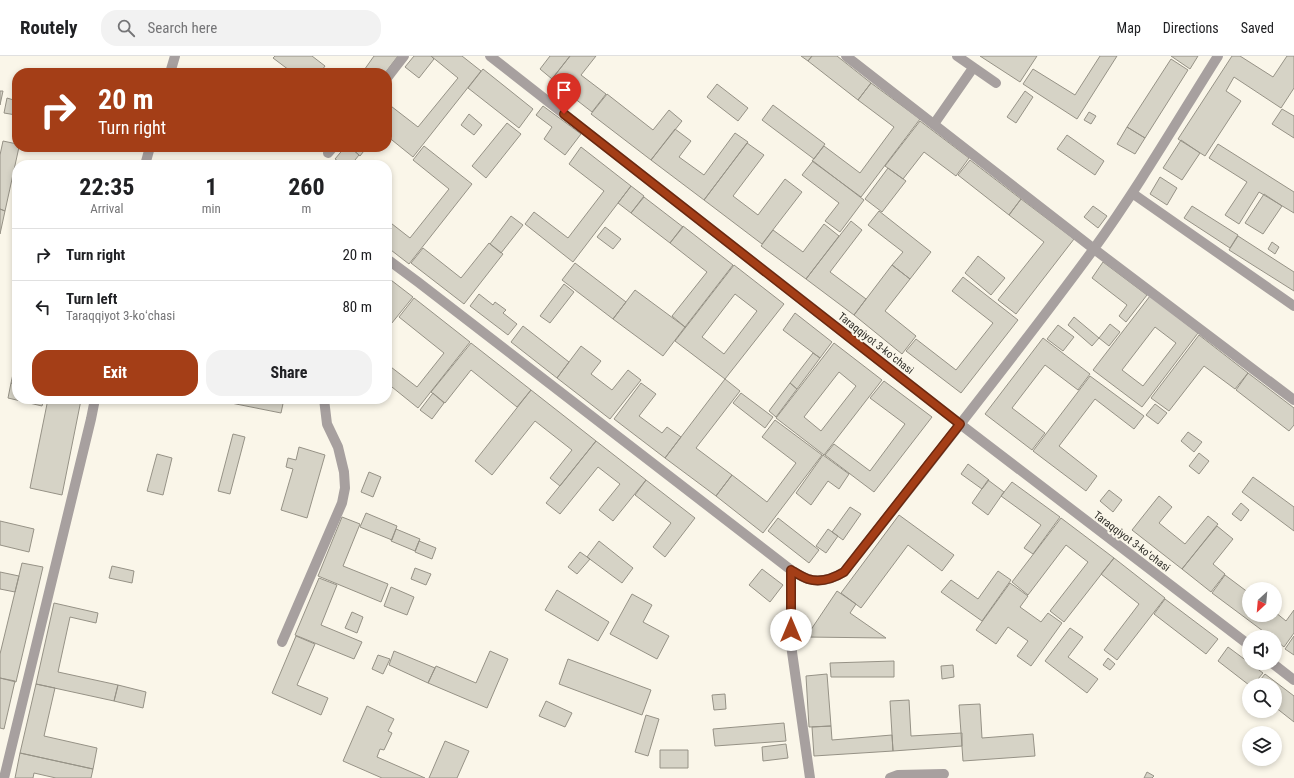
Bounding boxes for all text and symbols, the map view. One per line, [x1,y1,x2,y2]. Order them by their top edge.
search box [101,10,381,46]
text: Routely [20,16,77,39]
icon: search [115,17,137,39]
text: Search here [147,19,217,37]
text: Map [1117,20,1141,36]
text: Directions [1163,20,1219,36]
text: Saved [1241,20,1274,36]
pin [547,73,581,114]
icon: arrive [553,79,575,101]
text: 20 m [98,83,154,116]
icon: right [32,84,84,136]
text: Turn right [98,117,166,138]
text: 22:35 [79,173,134,201]
text: 1 [205,173,217,201]
text: 260 [288,173,325,201]
text: Arrival [90,201,123,216]
text: min [202,201,221,216]
text: m [302,201,311,216]
icon: right [32,244,54,266]
text: Turn right [66,246,125,264]
text: 20 m [342,246,372,264]
text: Turn left [66,290,117,308]
icon: left [32,296,54,318]
text: 80 m [342,298,372,316]
text: Taraqqiyot 3-koʻchasi [66,308,175,323]
street label: Taraqqiyot 3-koʻchasi [835,310,916,377]
button: Exit [32,350,198,396]
button: Share [206,350,372,396]
street label: Taraqqiyot 3-koʻchasi [1091,508,1173,574]
north arrow [1242,582,1282,622]
map controls [1242,582,1282,766]
position arrow [770,609,812,651]
button: sound [1242,630,1282,670]
button: search [1242,678,1282,718]
button: layers [1242,726,1282,766]

